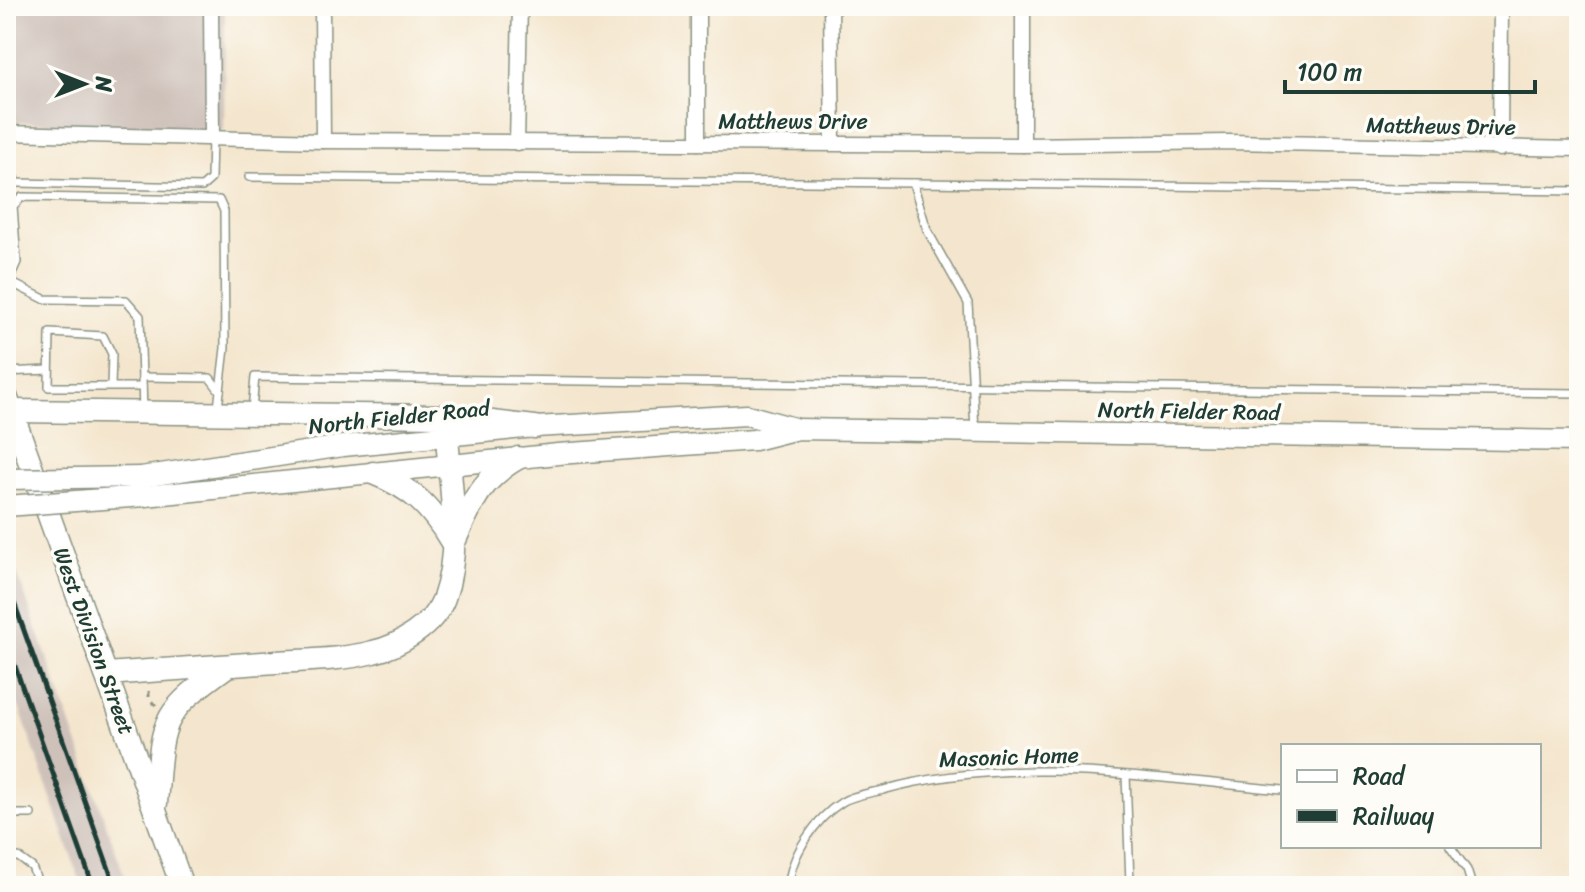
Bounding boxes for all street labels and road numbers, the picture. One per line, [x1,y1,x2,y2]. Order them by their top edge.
street label: Matthews Drive [718,102,868,141]
street label: Matthews Drive [1366,105,1516,147]
street label: North Fielder Road [306,388,493,446]
street label: North Fielder Road [1098,390,1282,432]
street label: West Division Street [42,542,146,741]
street label: Masonic Home [938,735,1080,779]

